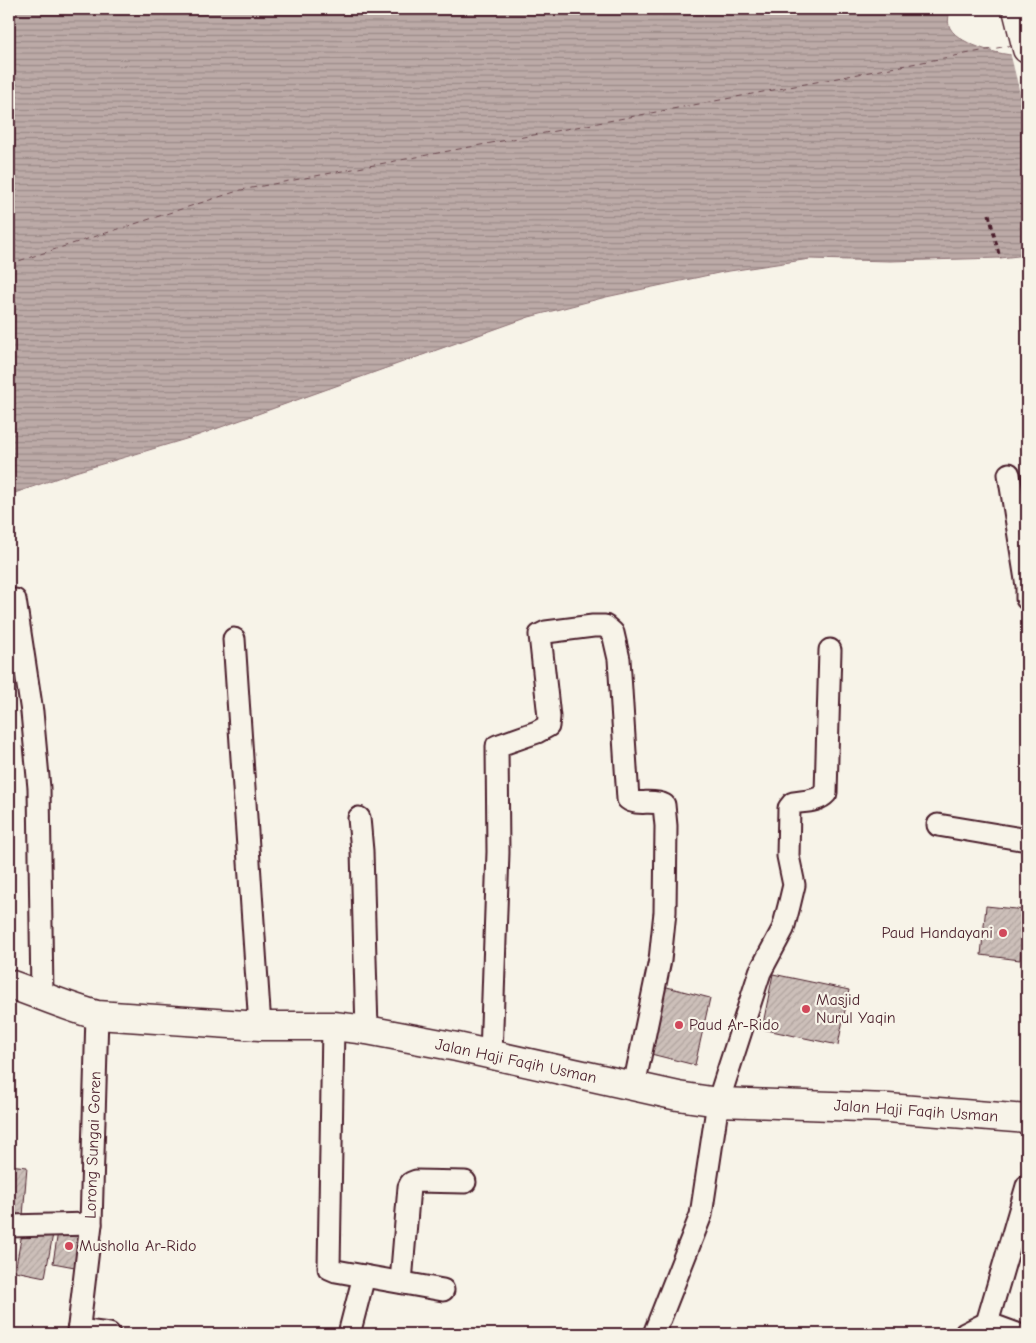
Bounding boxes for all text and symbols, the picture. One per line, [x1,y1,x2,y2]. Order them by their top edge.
place label: Paud Handayani [881,924,993,942]
marker: Paud Handayani [997,927,1009,939]
place label: Masjid Nurul Yaqin [816,991,896,1027]
marker: Masjid Nurul Yaqin [800,1003,812,1015]
place label: Paud Ar-Rido [689,1016,779,1034]
marker: Paud Ar-Rido [673,1019,685,1031]
street label: Jalan Haji Faqih Usman [434,1035,598,1087]
street label: Lorong Sungai Goren [81,1071,105,1219]
street label: Jalan Haji Faqih Usman [833,1096,999,1126]
place label: Musholla Ar-Rido [79,1237,196,1255]
marker: Musholla Ar-Rido [63,1240,75,1252]

